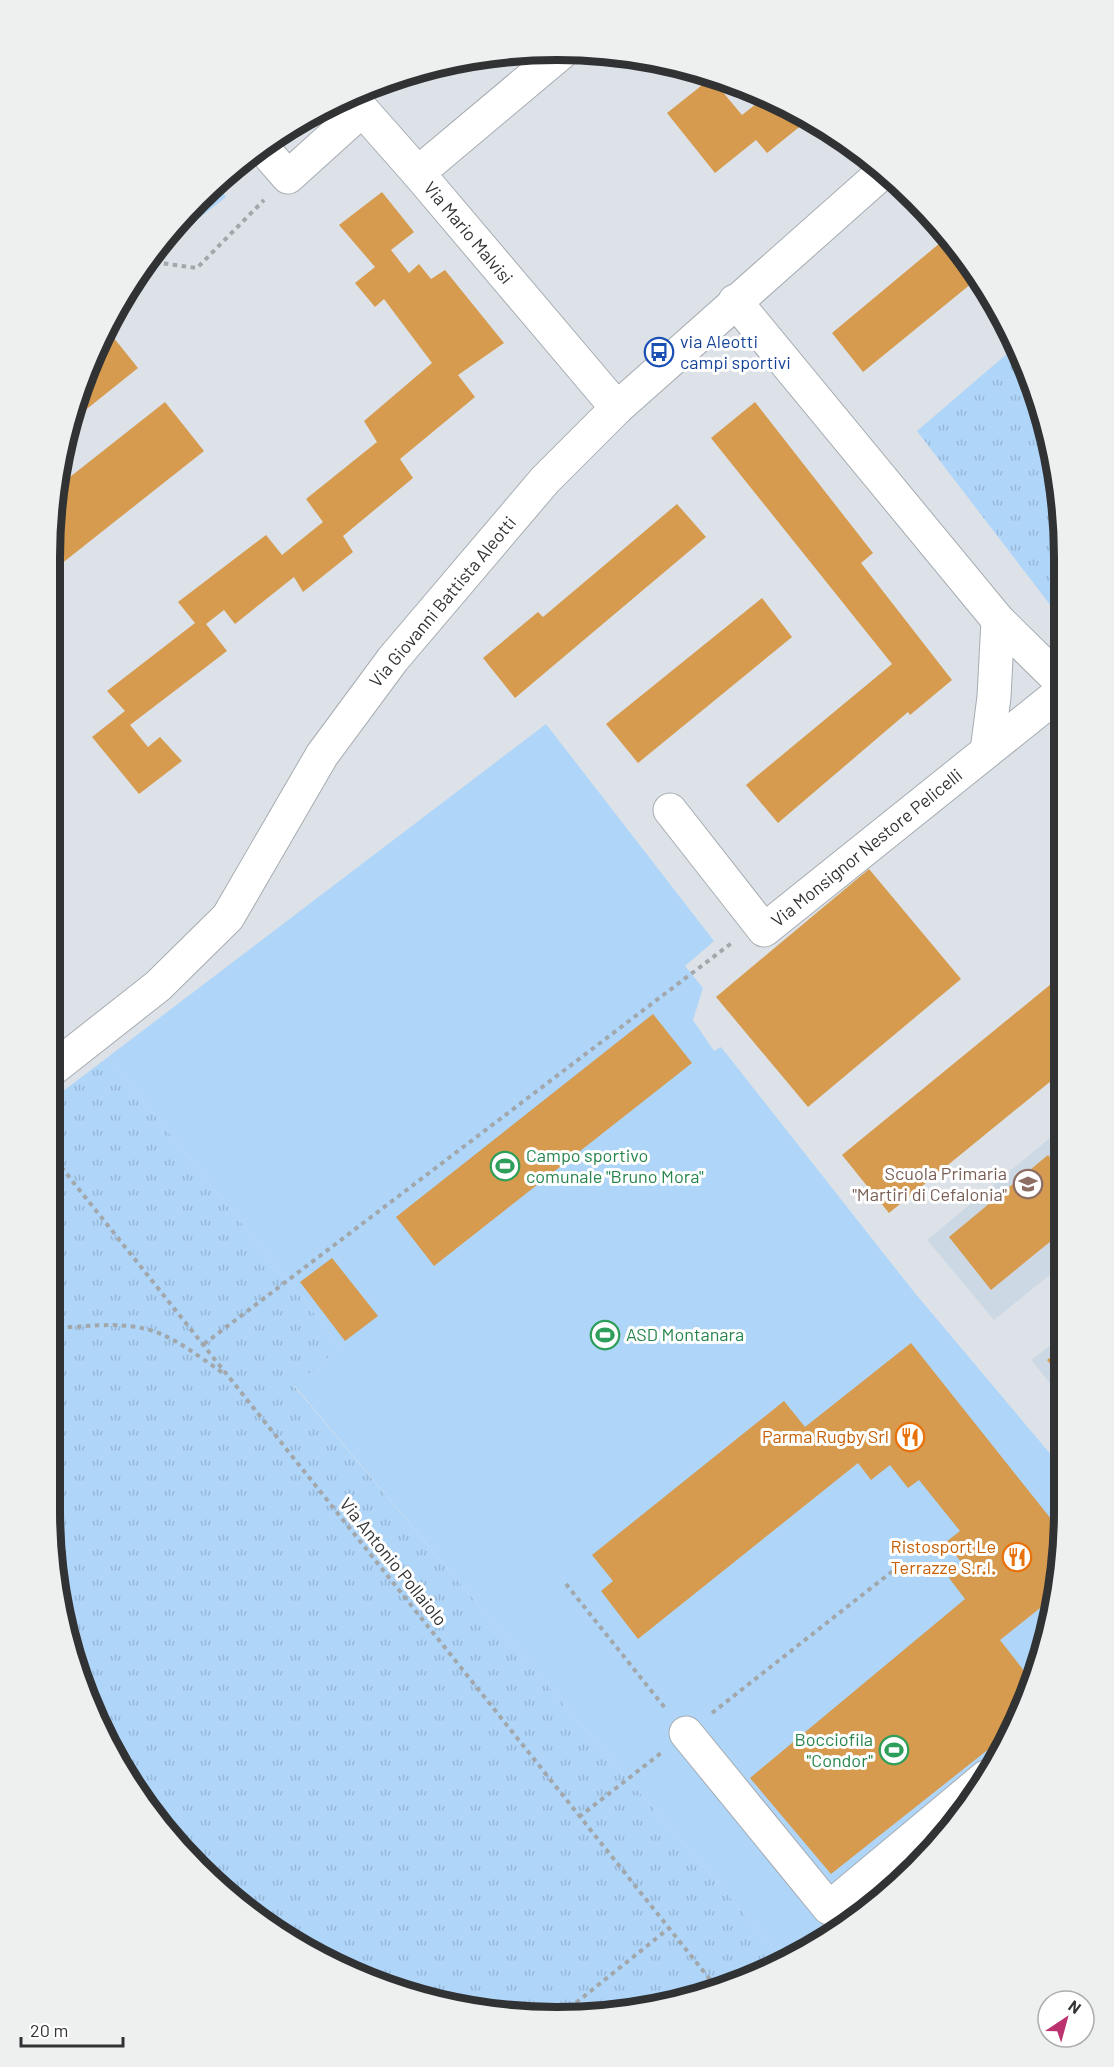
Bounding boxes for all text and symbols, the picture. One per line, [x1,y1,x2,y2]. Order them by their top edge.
street label: Via Mario Malvisi [419,177,518,288]
place label: via Aleotti campi sportivi [680,330,791,373]
bus stop icon: via Aleotti campi sportivi [643,336,675,368]
street label: Via Giovanni Battista Aleotti [364,511,520,691]
street label: Via Monsignor Nestore Pelicelli [767,763,966,931]
place label: Campo sportivo comunale "Bruno Mora" [526,1144,704,1187]
sports icon: Campo sportivo comunale "Bruno Mora" [489,1150,521,1182]
place label: Scuola Primaria "Martiri di Cefalonia" [852,1162,1007,1205]
school or university icon: Scuola Primaria "Martiri di Cefalonia" [1012,1168,1044,1200]
sports icon: ASD Montanara [589,1319,621,1351]
place label: ASD Montanara [626,1323,744,1345]
restaurant icon: Parma Rugby Srl [894,1421,926,1453]
place label: Parma Rugby Srl [762,1425,889,1447]
street label: Via Antonio Pollaiolo [335,1493,452,1630]
place label: Ristosport Le Terrazze S.r.l. [891,1535,996,1578]
restaurant icon: Ristosport Le Terrazze S.r.l. [1001,1541,1033,1573]
place label: Bocciofila "Condor" [794,1728,873,1771]
sports icon: Bocciofila "Condor" [878,1734,910,1766]
north arrow [1036,1989,1096,2049]
text: N [1065,1996,1085,2017]
scale bar [21,2010,123,2048]
text: 20 m [30,2019,68,2041]

